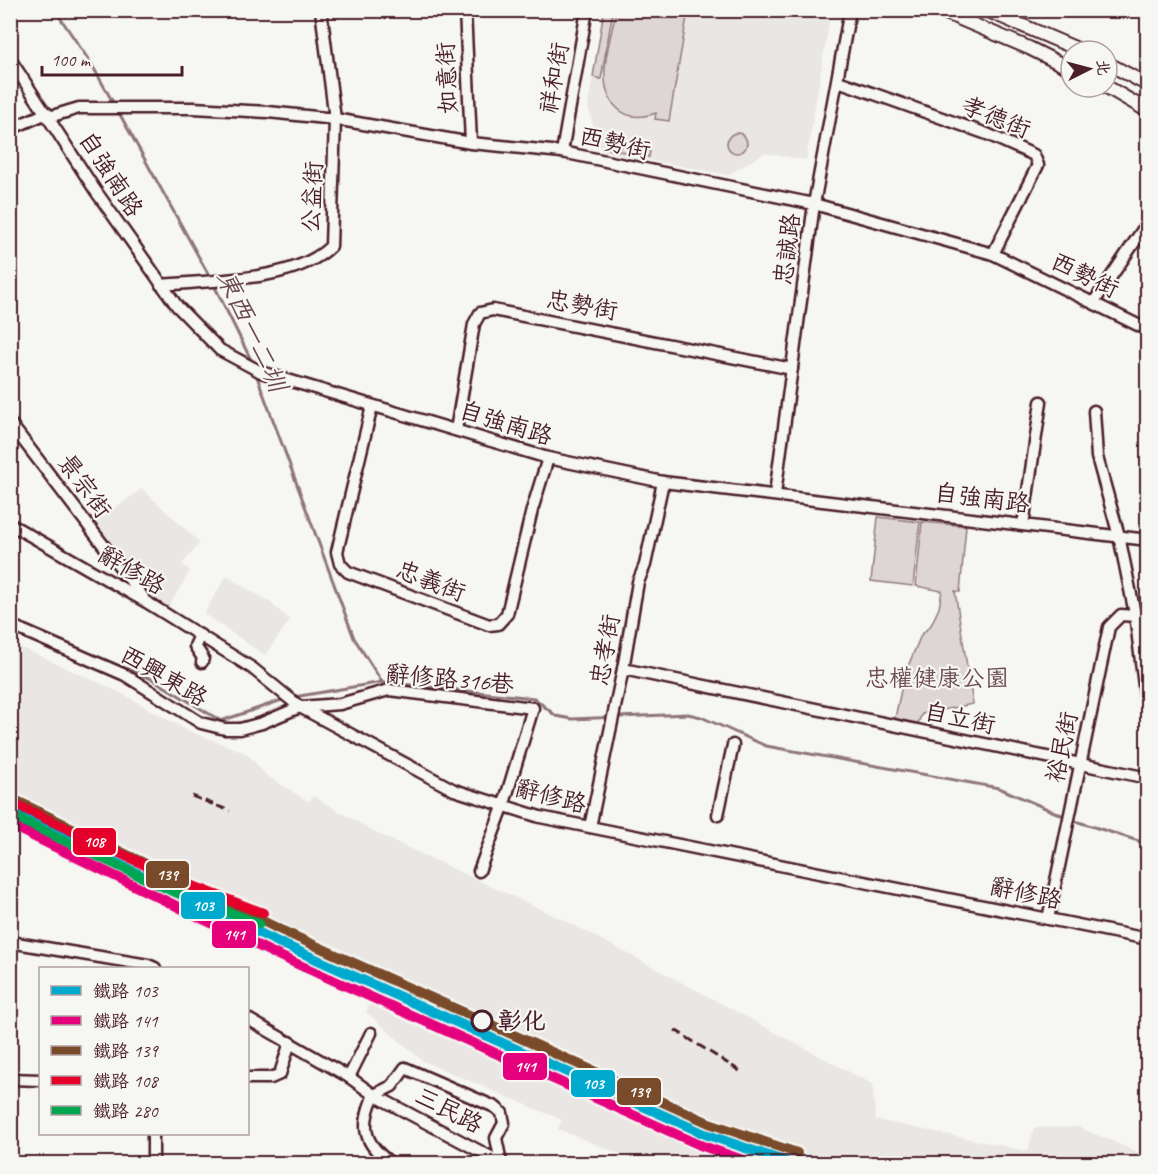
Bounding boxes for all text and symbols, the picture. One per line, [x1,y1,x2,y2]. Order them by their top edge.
scale bar [42,39,182,77]
north arrow [1059,39,1119,99]
street label: 祥和街 [533,40,575,116]
street label: 如意街 [430,41,464,115]
text: 100 m [51,49,92,71]
text: 北 [1092,59,1114,77]
street label: 孝德街 [957,90,1035,144]
street label: 西勢街 [577,120,653,166]
street label: 自強南路 [72,126,150,222]
street label: 公益街 [295,160,329,234]
street label: 忠誠路 [768,211,806,287]
street label: 西勢街 [1046,246,1124,304]
water label: 東西一二圳 [210,265,296,400]
street label: 忠勢街 [544,284,620,326]
street label: 自強南路 [456,395,556,451]
street label: 景宗街 [52,448,118,524]
street label: 自強南路 [933,477,1031,519]
street label: 辭修路 [93,539,171,601]
street label: 忠義街 [392,554,470,608]
street label: 忠孝街 [584,612,626,688]
street label: 西興東路 [115,639,213,713]
street label: 辭修路316巷 [385,658,515,700]
park label: 忠權健康公園 [865,663,1009,693]
street label: 自立街 [922,696,998,740]
street label: 裕民街 [1040,709,1084,785]
street label: 辭修路 [512,773,590,819]
line badge: 108 [72,827,117,856]
text: 108 [83,832,107,852]
line badge: 139 [145,860,190,889]
text: 139 [156,865,180,885]
street label: 辭修路 [988,871,1064,915]
line badge: 103 [180,891,226,920]
text: 103 [192,896,216,916]
line badge: 141 [211,920,257,949]
text: 141 [223,925,247,945]
legend [39,967,249,1135]
text: 鐵路 103 [93,980,160,1002]
place label: 彰化 [498,1006,546,1036]
text: 鐵路 141 [93,1010,159,1032]
marker: 彰化 [471,1010,493,1032]
text: 鐵路 139 [93,1040,160,1062]
line badge: 141 [502,1052,548,1081]
text: 141 [514,1057,538,1077]
line badge: 103 [570,1069,616,1098]
text: 鐵路 108 [93,1070,160,1092]
text: 103 [582,1074,606,1094]
line badge: 139 [616,1077,662,1106]
street label: 三民路 [410,1080,488,1140]
text: 139 [628,1082,652,1102]
text: 鐵路 280 [93,1100,160,1122]

